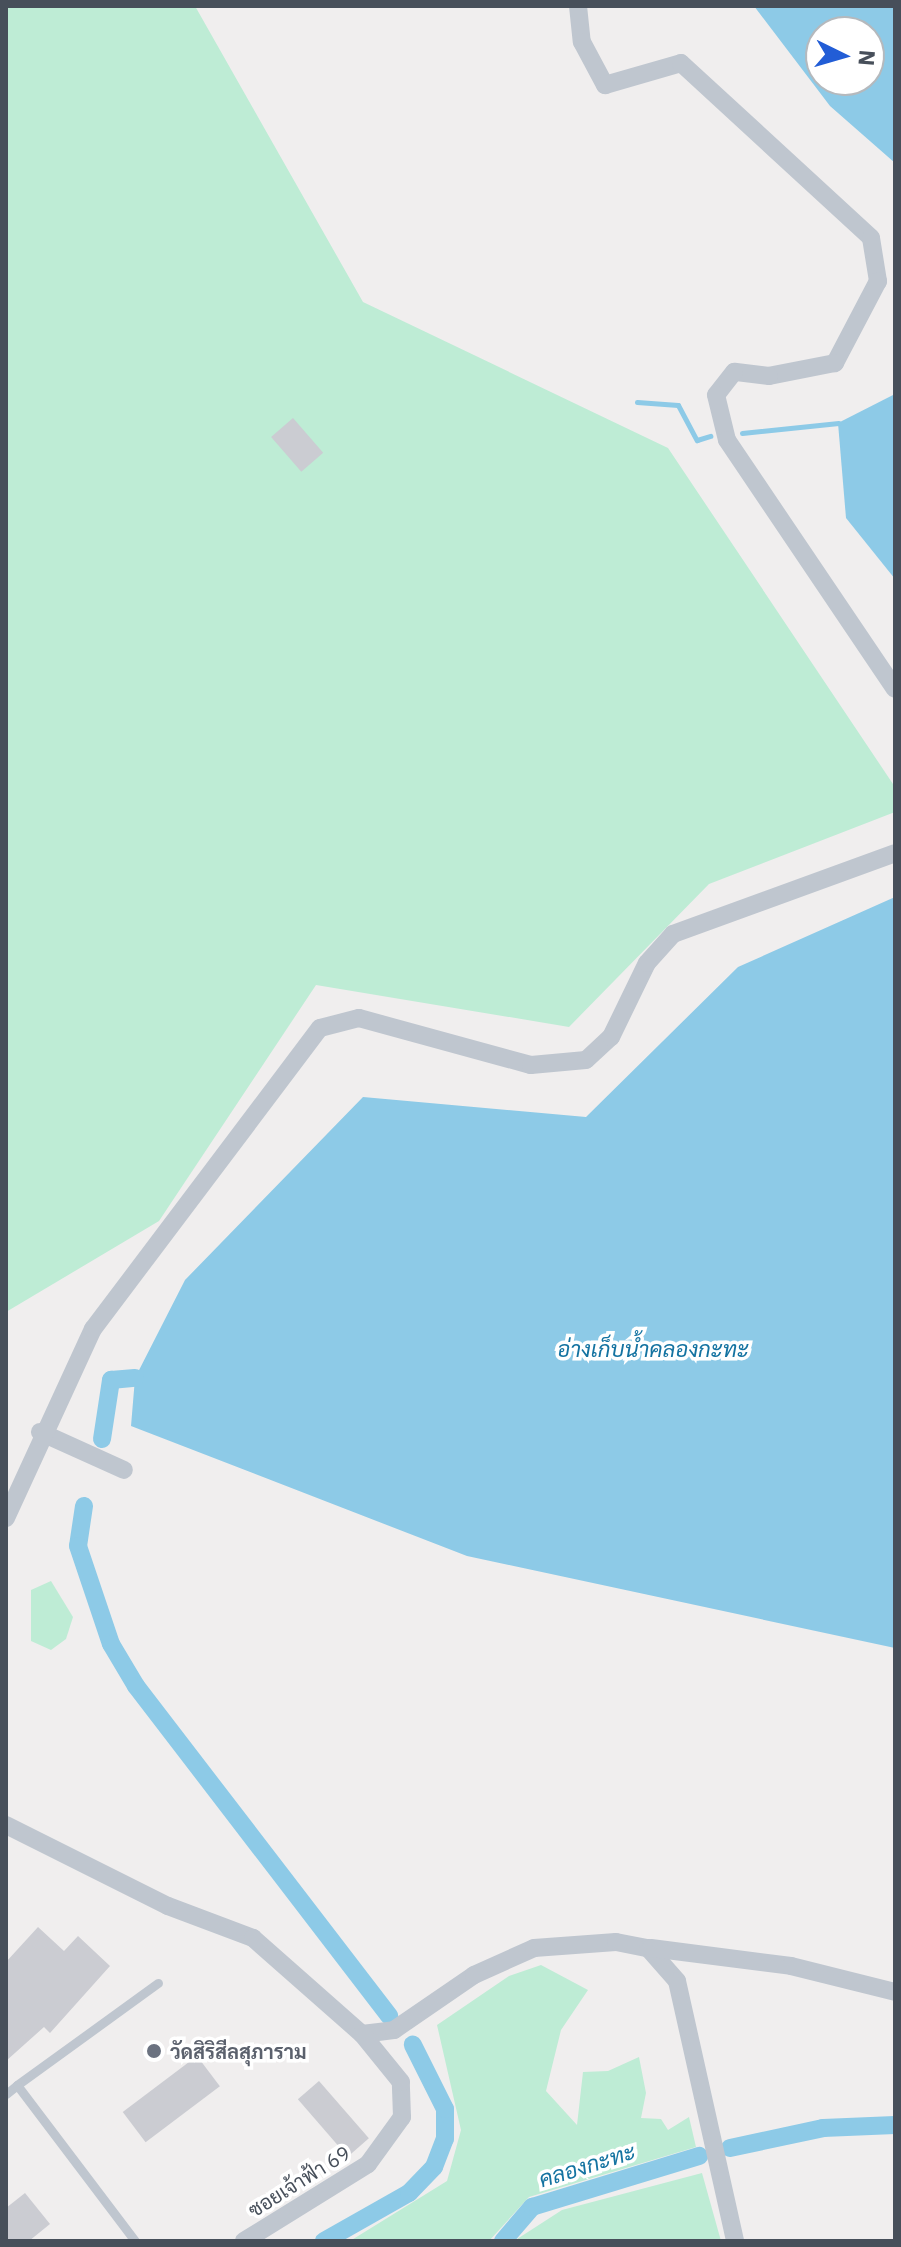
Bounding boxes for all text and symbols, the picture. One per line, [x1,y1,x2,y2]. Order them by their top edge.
north arrow [805,16,885,96]
text: N [852,49,883,67]
water label: อ่างเก็บน้ำคลองกะทะ [557,1336,749,1362]
place label: วัดสิริสีลสุภาราม [170,2039,306,2063]
marker: วัดสิริสีลสุภาราม [145,2042,163,2060]
water label: คลองกะทะ [536,2138,638,2192]
street label: ซอยเจ้าฟ้า 69 [244,2140,354,2222]

